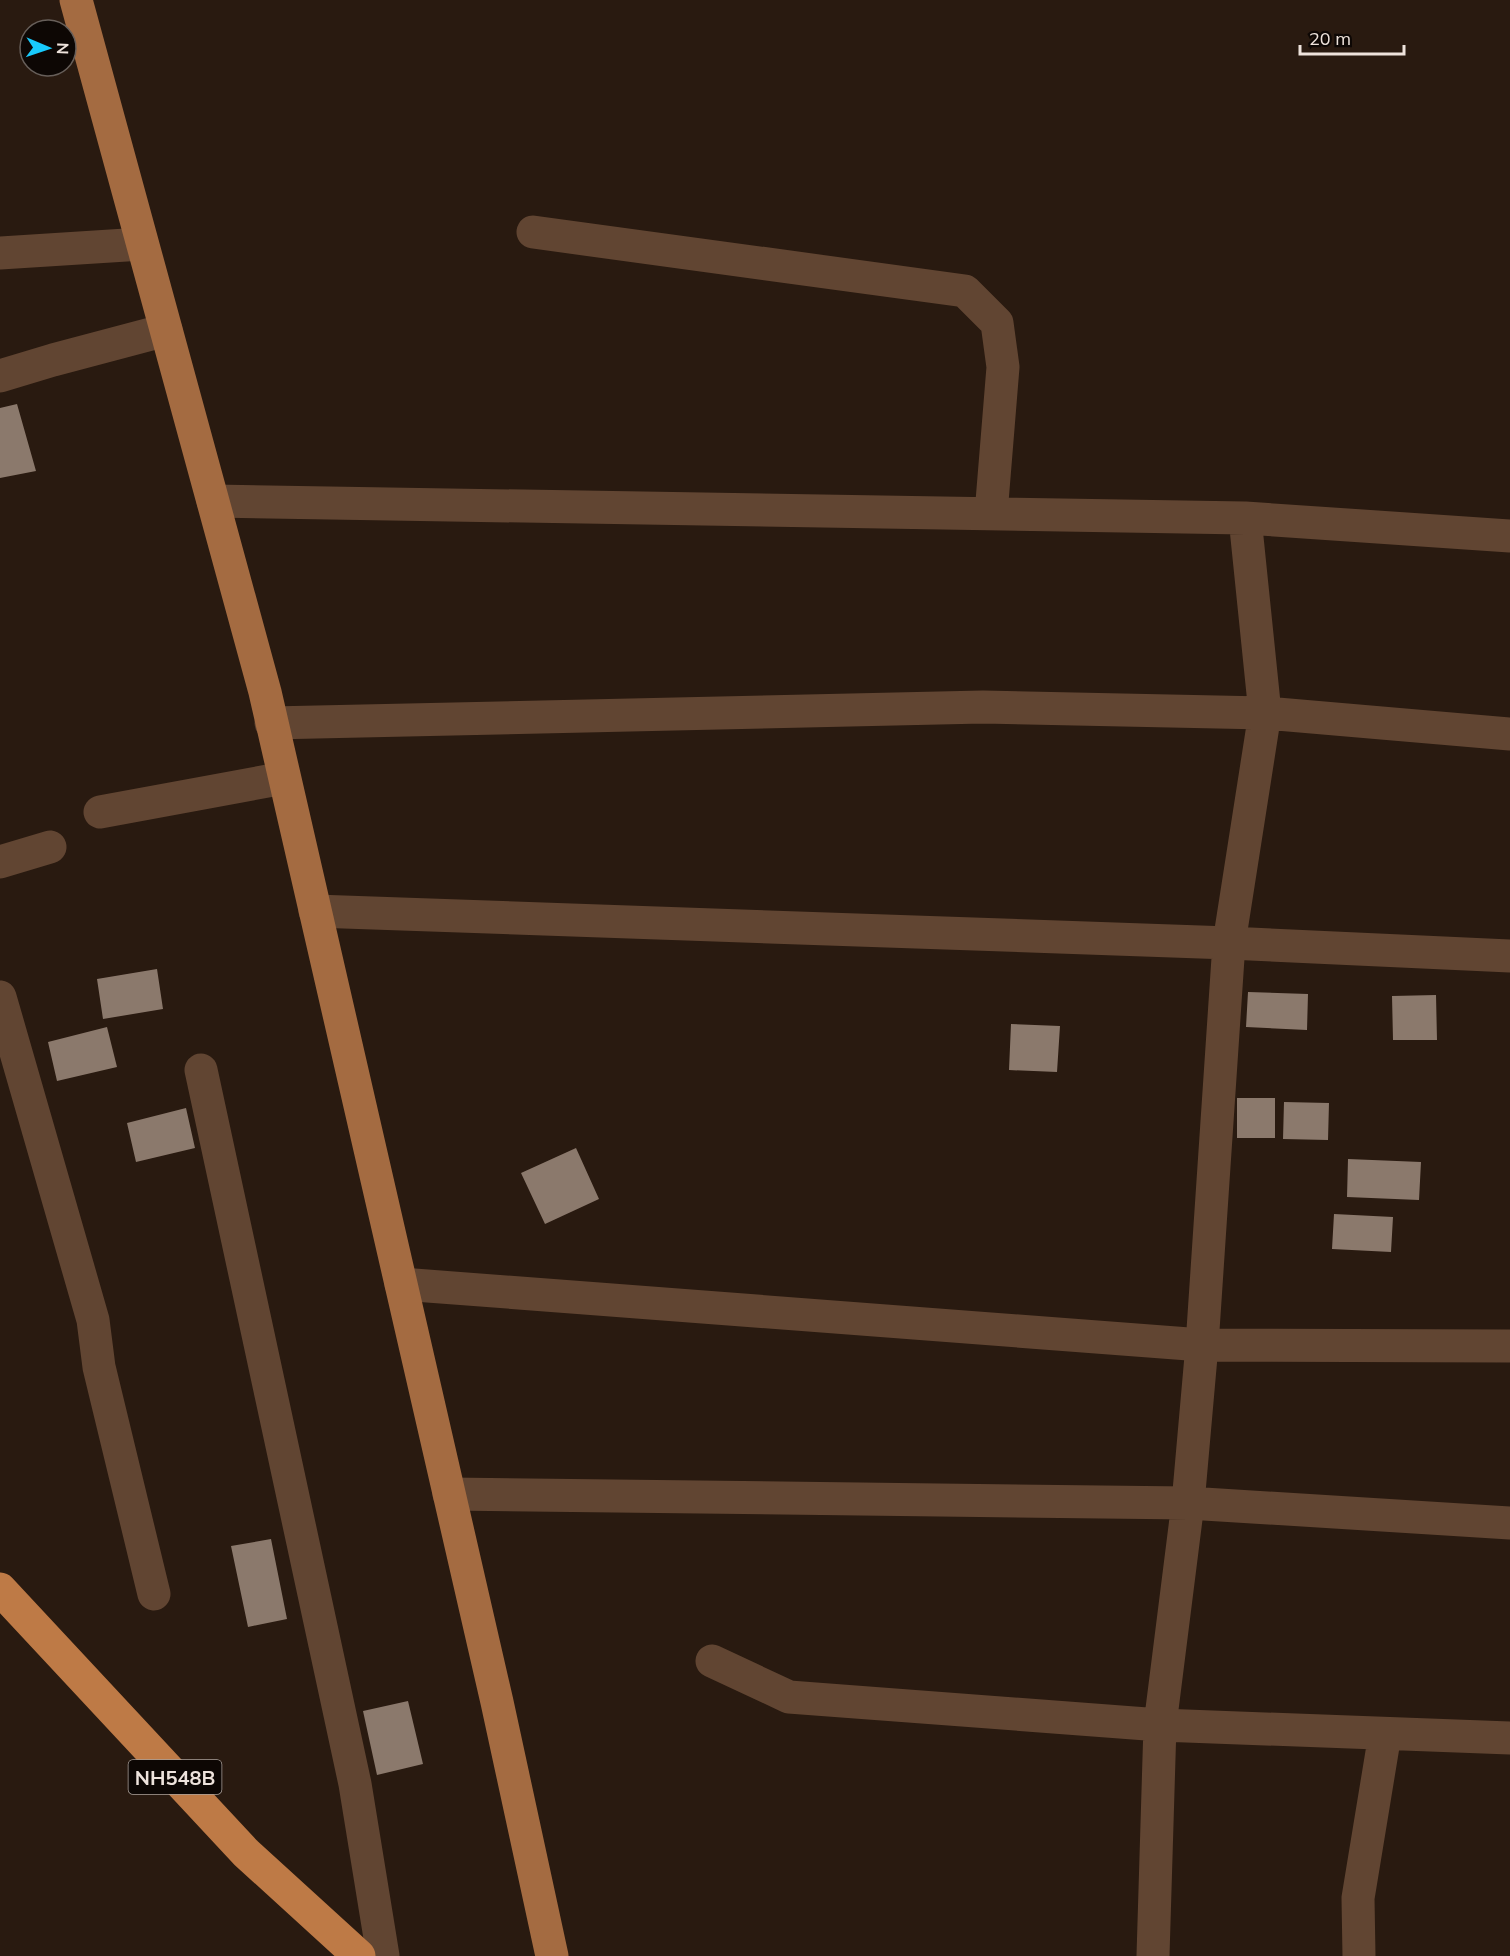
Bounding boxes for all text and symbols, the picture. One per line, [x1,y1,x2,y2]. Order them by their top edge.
north arrow [18,18,78,78]
scale bar [1300,18,1404,56]
text: 20 m [1309,27,1351,50]
text: N [53,42,73,55]
road number: NH548B [128,1760,222,1794]

